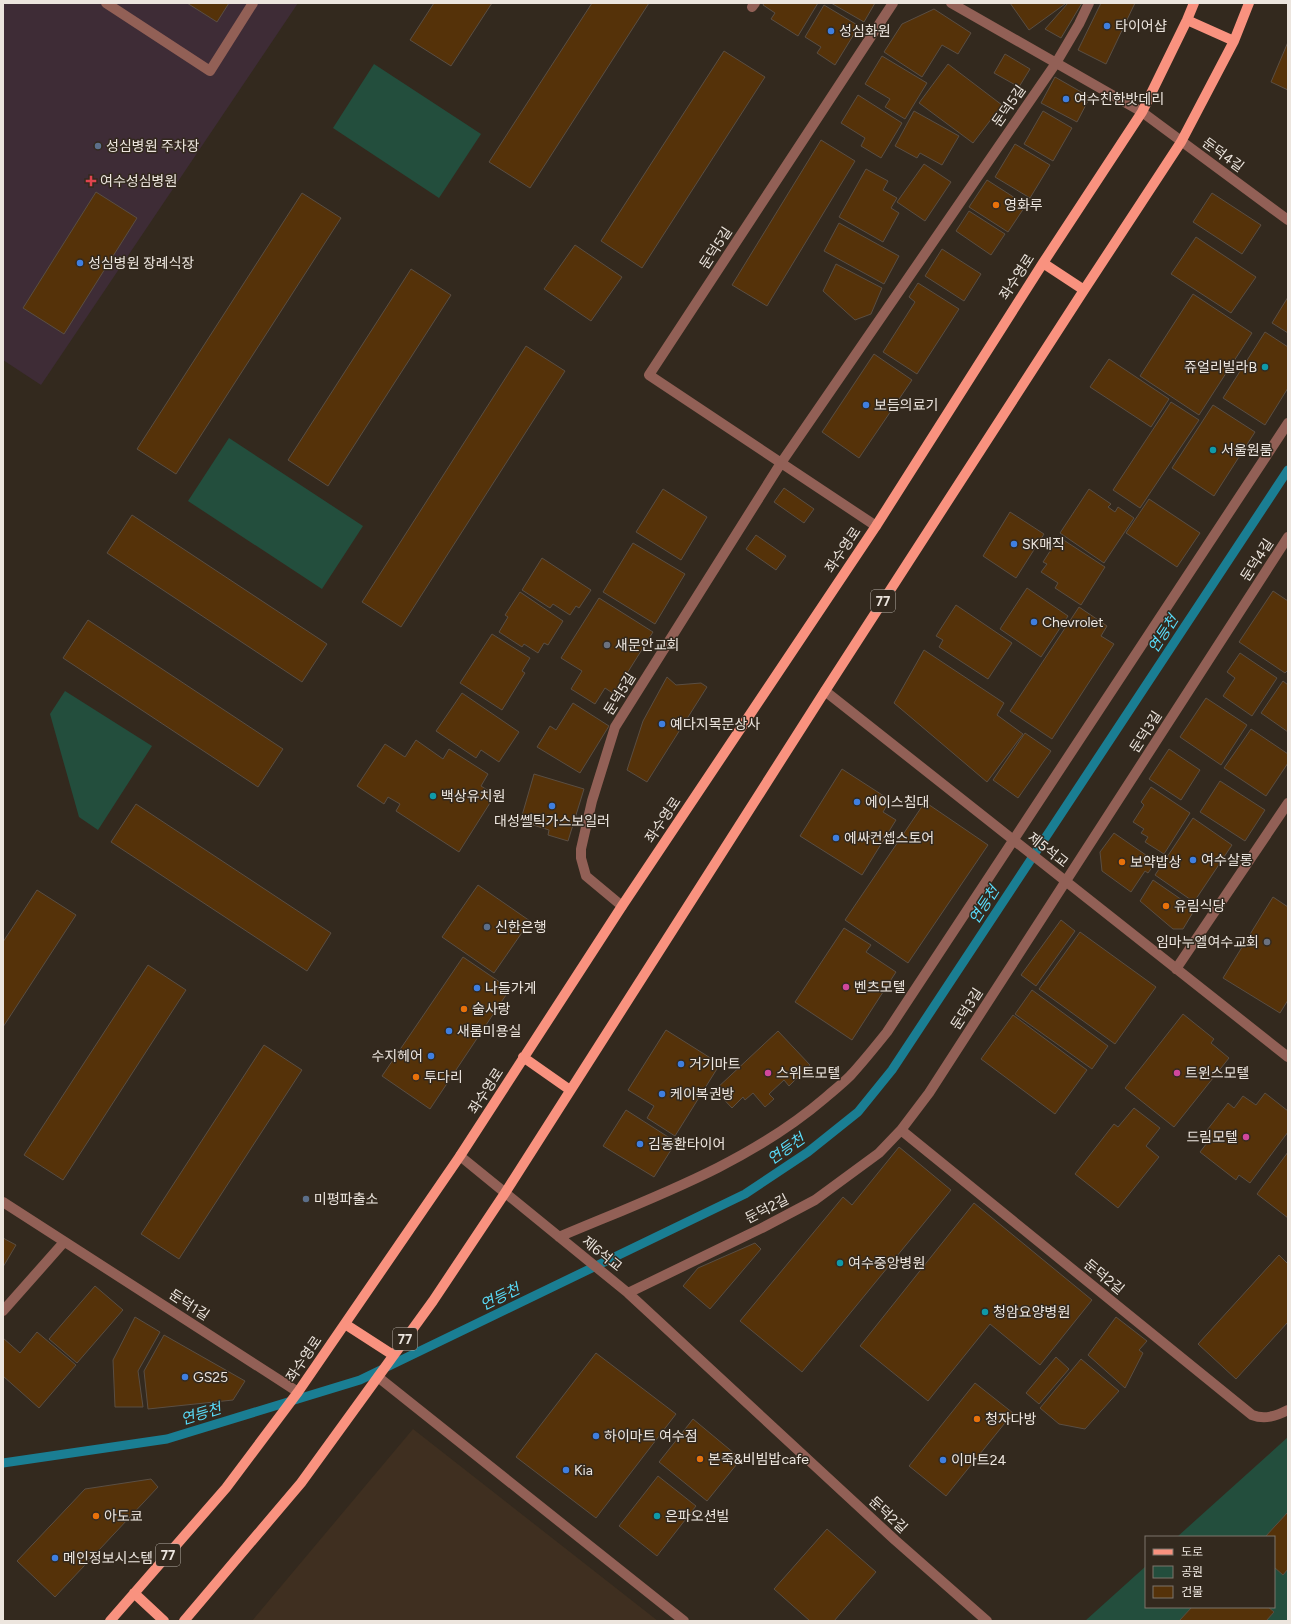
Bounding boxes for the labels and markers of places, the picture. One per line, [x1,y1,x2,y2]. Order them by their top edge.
place label: 타이어샵 [1115,18,1167,35]
marker: 타이어샵 [1102,21,1112,31]
place label: 성심화원 [839,23,891,40]
marker: 성심화원 [826,26,836,36]
place label: 여수친한밧데리 [1074,91,1164,108]
marker: 여수친한밧데리 [1061,94,1071,104]
place label: 성심병원 주차장 [106,138,200,155]
marker: 성심병원 주차장 [93,141,103,151]
place label: 여수성심병원 [100,173,177,190]
marker: 여수성심병원 [85,175,97,187]
place label: 영화루 [1004,197,1043,214]
marker: 영화루 [991,200,1001,210]
place label: 성심병원 장례식장 [88,255,195,272]
marker: 성심병원 장례식장 [75,258,85,268]
place label: 쥬얼리빌라B [1184,359,1257,376]
marker: 쥬얼리빌라B [1260,362,1270,372]
place label: 보듬의료기 [874,397,938,414]
marker: 보듬의료기 [861,400,871,410]
place label: 서울원룸 [1221,442,1273,459]
marker: 서울원룸 [1208,445,1218,455]
place label: SK매직 [1022,536,1065,553]
marker: SK매직 [1009,539,1019,549]
place label: Chevrolet [1042,614,1104,631]
marker: Chevrolet [1029,617,1039,627]
place label: 새문안교회 [615,637,679,654]
marker: 새문안교회 [602,640,612,650]
place label: 예다지목문상사 [670,716,760,733]
marker: 예다지목문상사 [657,719,667,729]
place label: 백상유치원 [441,788,505,805]
marker: 백상유치원 [428,791,438,801]
place label: 에이스침대 [865,794,929,811]
marker: 에이스침대 [852,797,862,807]
marker: 대성쎌틱가스보일러 [547,801,557,811]
place label: 대성쎌틱가스보일러 [494,813,610,830]
place label: 에싸컨셉스토어 [844,830,934,847]
marker: 에싸컨셉스토어 [831,833,841,843]
place label: 여수살롱 [1201,852,1253,869]
place label: 보약밥상 [1130,854,1182,871]
marker: 여수살롱 [1188,855,1198,865]
marker: 보약밥상 [1117,857,1127,867]
place label: 유림식당 [1174,898,1226,915]
marker: 유림식당 [1161,901,1171,911]
place label: 신한은행 [495,919,547,936]
marker: 신한은행 [482,922,492,932]
place label: 임마누엘여수교회 [1156,934,1259,951]
marker: 임마누엘여수교회 [1262,937,1272,947]
place label: 벤츠모텔 [854,979,906,996]
place label: 나들가게 [485,980,537,997]
marker: 벤츠모텔 [841,982,851,992]
marker: 나들가게 [472,983,482,993]
place label: 술사랑 [472,1001,511,1018]
marker: 술사랑 [459,1004,469,1014]
place label: 새롬미용실 [457,1023,521,1040]
marker: 새롬미용실 [444,1026,454,1036]
place label: 수지헤어 [371,1048,423,1065]
marker: 수지헤어 [426,1051,436,1061]
place label: 거기마트 [689,1056,741,1073]
marker: 거기마트 [676,1059,686,1069]
place label: 스위트모텔 [776,1065,840,1082]
place label: 트윈스모텔 [1185,1065,1249,1082]
marker: 스위트모텔 [763,1068,773,1078]
marker: 트윈스모텔 [1172,1068,1182,1078]
place label: 투다리 [424,1069,463,1086]
marker: 투다리 [411,1072,421,1082]
place label: 케이복권방 [670,1086,735,1103]
marker: 케이복권방 [657,1089,667,1099]
place label: 드림모텔 [1186,1129,1238,1146]
marker: 드림모텔 [1241,1132,1251,1142]
place label: 김동환타이어 [648,1136,725,1153]
marker: 김동환타이어 [635,1139,645,1149]
place label: 미평파출소 [314,1191,379,1208]
marker: 미평파출소 [301,1194,311,1204]
place label: 여수중앙병원 [848,1255,925,1272]
marker: 여수중앙병원 [835,1258,845,1268]
place label: 청암요양병원 [993,1304,1070,1321]
marker: 청암요양병원 [980,1307,990,1317]
place label: GS25 [193,1369,228,1386]
marker: GS25 [180,1372,190,1382]
place label: 청자다방 [985,1411,1037,1428]
marker: 청자다방 [972,1414,982,1424]
place label: 하이마트 여수점 [604,1428,698,1445]
marker: 하이마트 여수점 [591,1431,601,1441]
place label: 본죽&비빔밥cafe [708,1451,809,1468]
place label: 이마트24 [951,1452,1006,1469]
marker: 본죽&비빔밥cafe [695,1454,705,1464]
marker: 이마트24 [938,1455,948,1465]
place label: Kia [574,1462,593,1479]
marker: Kia [561,1465,571,1475]
place label: 아도쿄 [104,1508,143,1525]
place label: 은파오션빌 [665,1508,729,1525]
marker: 아도쿄 [91,1511,101,1521]
marker: 은파오션빌 [652,1511,662,1521]
place label: 메인정보시스템 [63,1550,153,1567]
marker: 메인정보시스템 [50,1553,60,1563]

